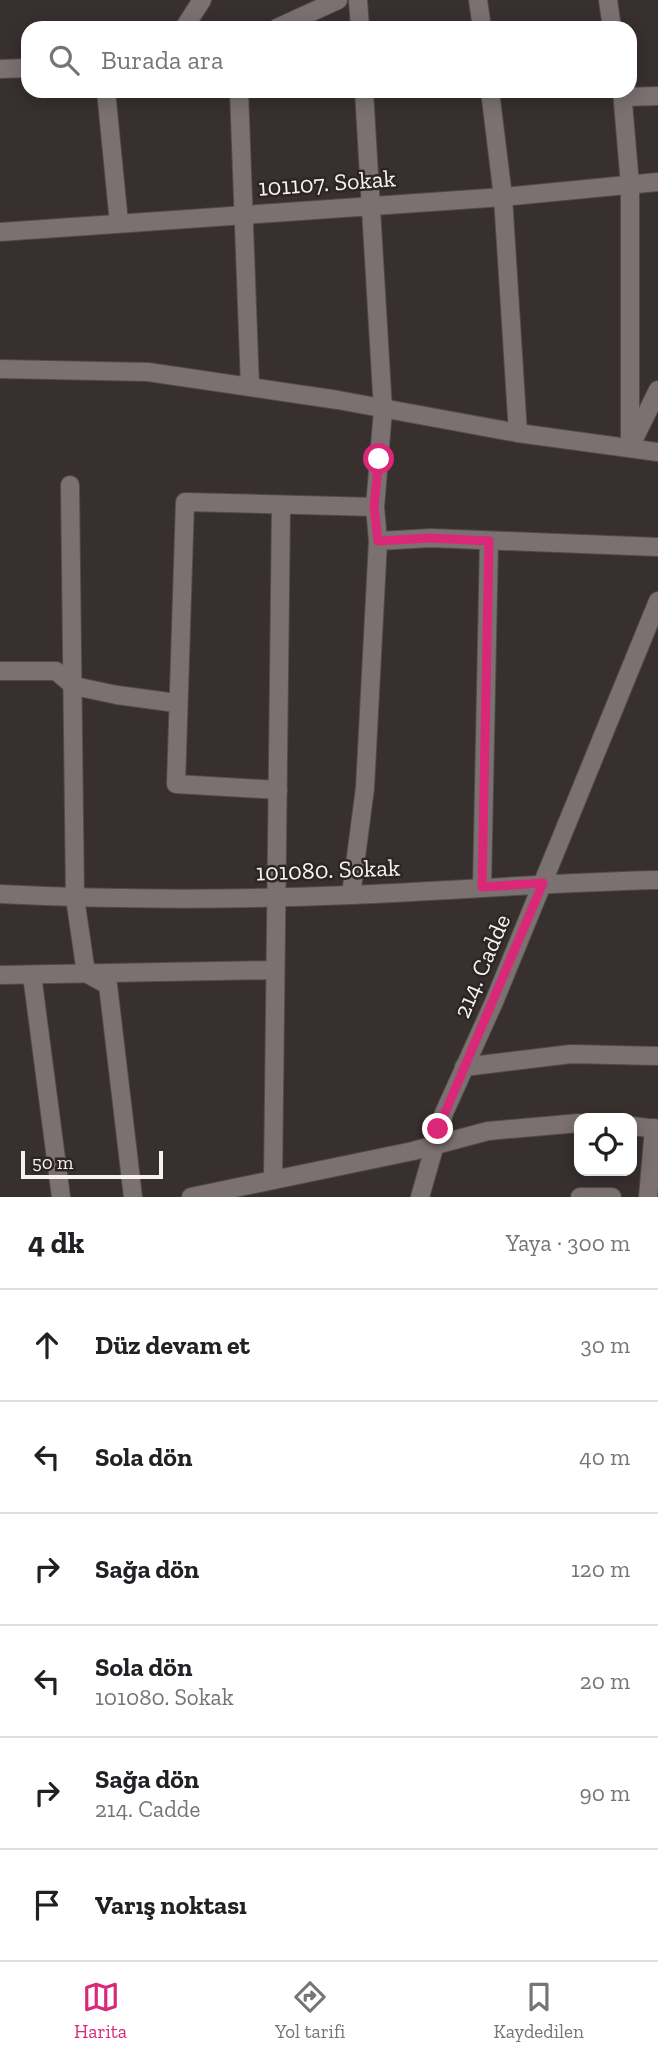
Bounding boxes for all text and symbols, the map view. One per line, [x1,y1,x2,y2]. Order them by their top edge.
search box [21,21,637,98]
icon: search [45,41,83,79]
text: Burada ara [101,44,224,76]
street label: 101107. Sokak [257,163,397,202]
route start [363,443,394,474]
street label: 101080. Sokak [255,852,401,887]
street label: 214. Cadde [447,910,516,1022]
route end [422,1113,453,1144]
map controls [574,1113,637,1176]
button: locate [574,1113,637,1176]
scale bar [21,1148,163,1180]
text: 50 m [32,1151,73,1174]
text: 4 dk [28,1225,84,1261]
text: Yaya · 300 m [506,1229,630,1257]
icon: ahead [28,1326,66,1364]
text: Düz devam et [95,1329,250,1361]
text: 30 m [580,1331,630,1359]
icon: left [28,1438,66,1476]
text: Sola dön [95,1441,192,1473]
text: 40 m [579,1443,630,1471]
icon: right [28,1550,66,1588]
text: Sağa dön [95,1553,199,1585]
text: 120 m [571,1555,630,1583]
text: Sola dön [95,1651,192,1683]
icon: left [28,1662,66,1700]
text: 20 m [580,1667,630,1695]
text: 101080. Sokak [95,1683,234,1711]
text: Sağa dön [95,1763,199,1795]
icon: right [28,1774,66,1812]
text: 90 m [579,1779,630,1807]
text: 214. Cadde [95,1795,200,1823]
icon: arrive [28,1886,66,1924]
text: Varış noktası [95,1889,247,1921]
tab: Harita [74,1978,127,2043]
tab: Yol tarifi [275,1978,345,2043]
tab: Kaydedilen [494,1978,584,2043]

